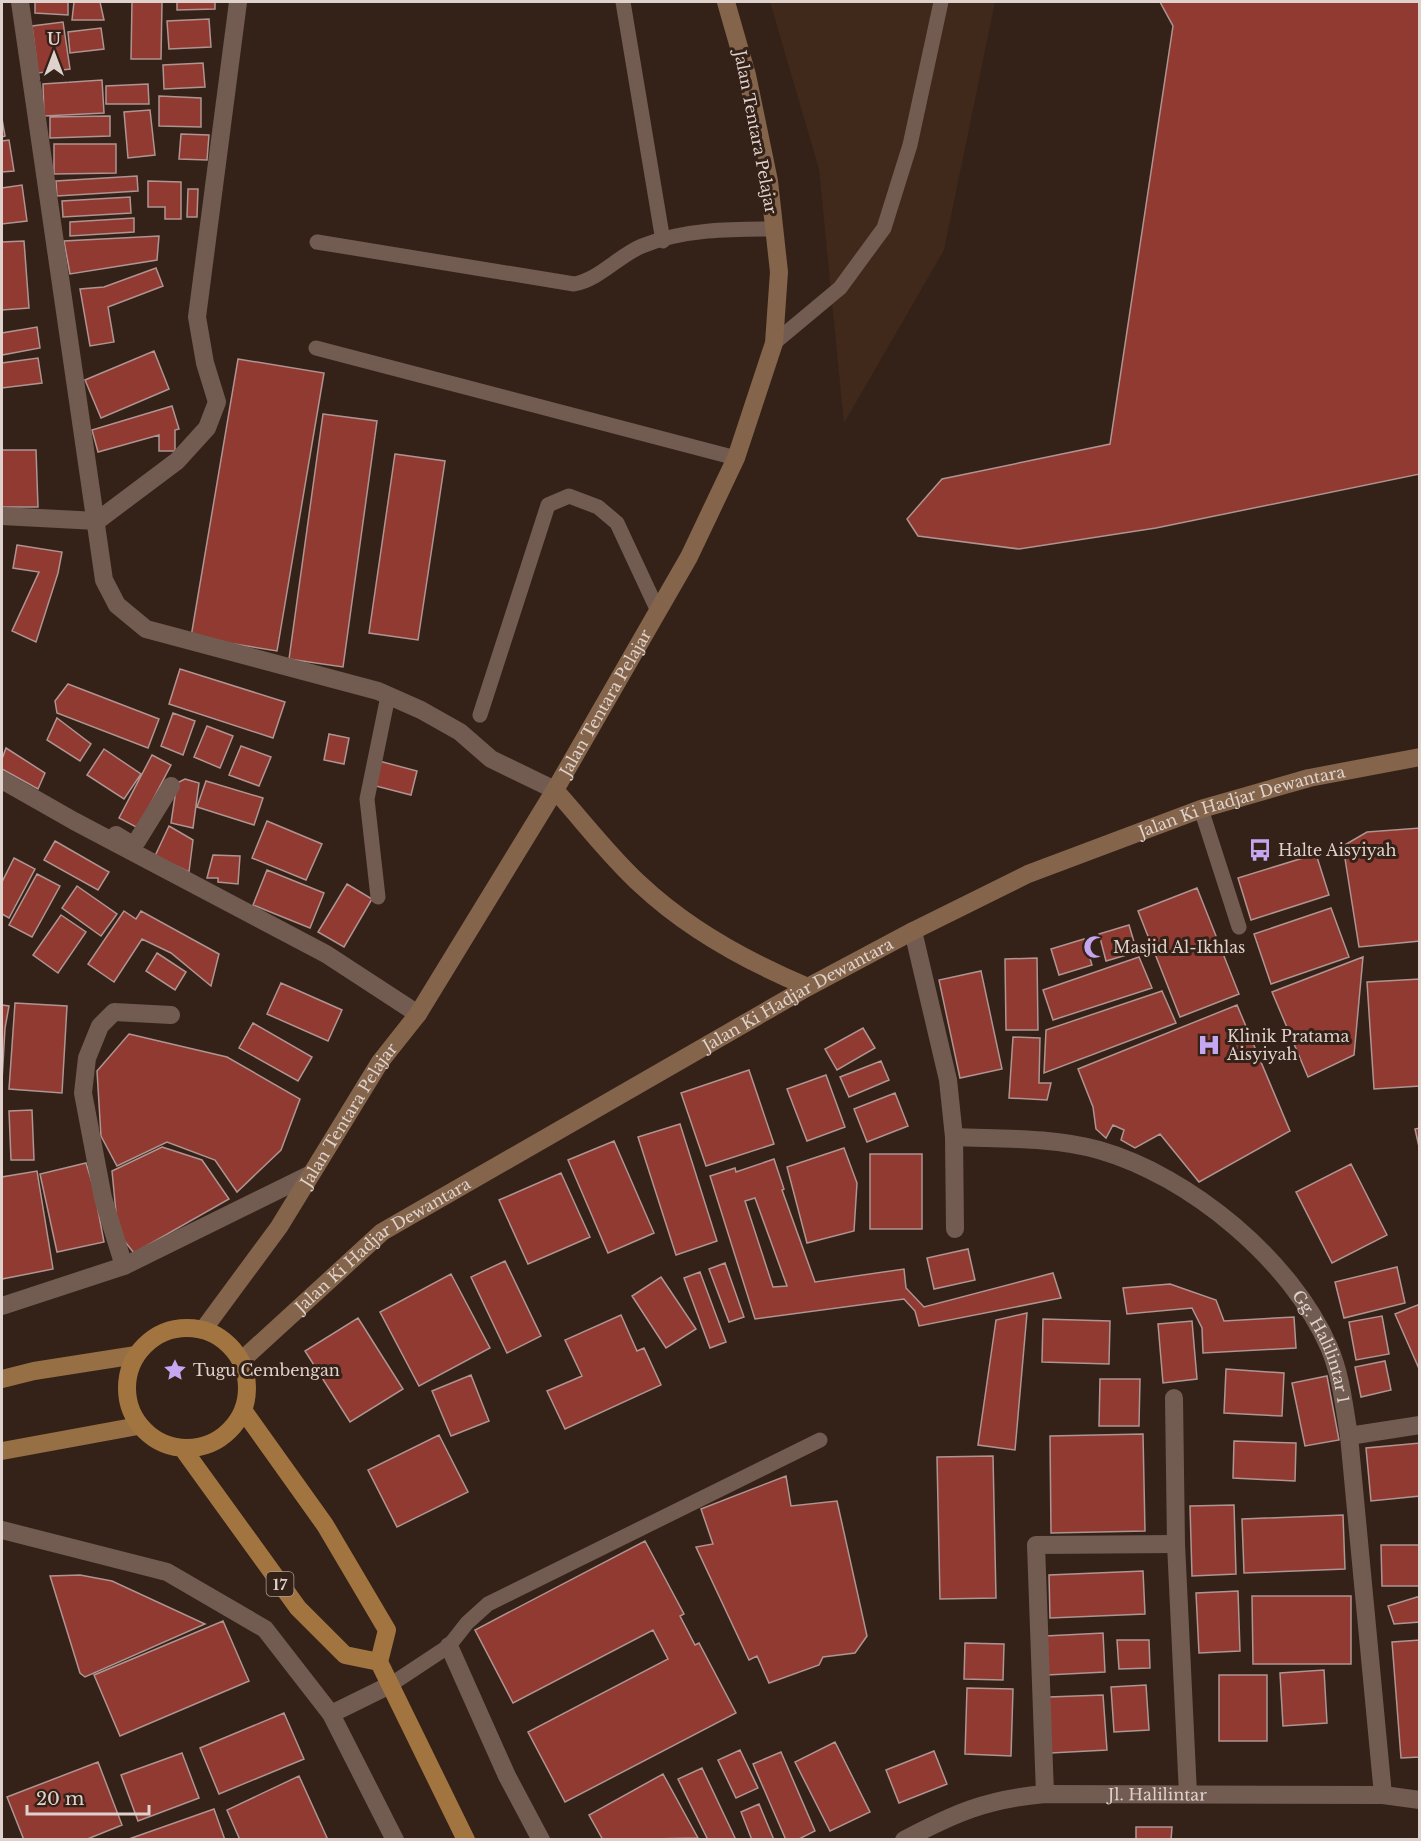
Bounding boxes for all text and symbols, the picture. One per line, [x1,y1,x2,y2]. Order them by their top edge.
north arrow [24,24,84,84]
text: U [47,29,61,49]
street label: Jalan Tentara Pelajar [730,47,782,216]
street label: Jalan Tentara Pelajar [554,625,656,781]
street label: Jalan Ki Hadjar Dewantara [1134,761,1347,842]
bus stop icon: Halte Aisyiyah [1247,837,1273,863]
place label: Halte Aisyiyah [1278,840,1397,860]
street label: Jalan Ki Hadjar Dewantara [697,933,897,1056]
mosque icon: Masjid Al-Ikhlas [1082,934,1108,960]
place label: Masjid Al-Ikhlas [1113,937,1245,957]
place label: Klinik Pratama Aisyiyah [1226,1026,1349,1064]
hospital icon: Klinik Pratama Aisyiyah [1196,1032,1222,1058]
street label: Jalan Tentara Pelajar [295,1039,402,1192]
street label: Jalan Ki Hadjar Dewantara [289,1173,474,1318]
street label: Gg. Halilintar 1 [1288,1286,1354,1405]
place icon: Tugu Cembengan [162,1357,188,1383]
place label: Tugu Cembengan [193,1360,340,1380]
road number: 17 [266,1572,294,1596]
scale bar [27,1778,148,1816]
street label: Jl. Halilintar [1106,1784,1207,1804]
text: 20 m [36,1788,84,1810]

